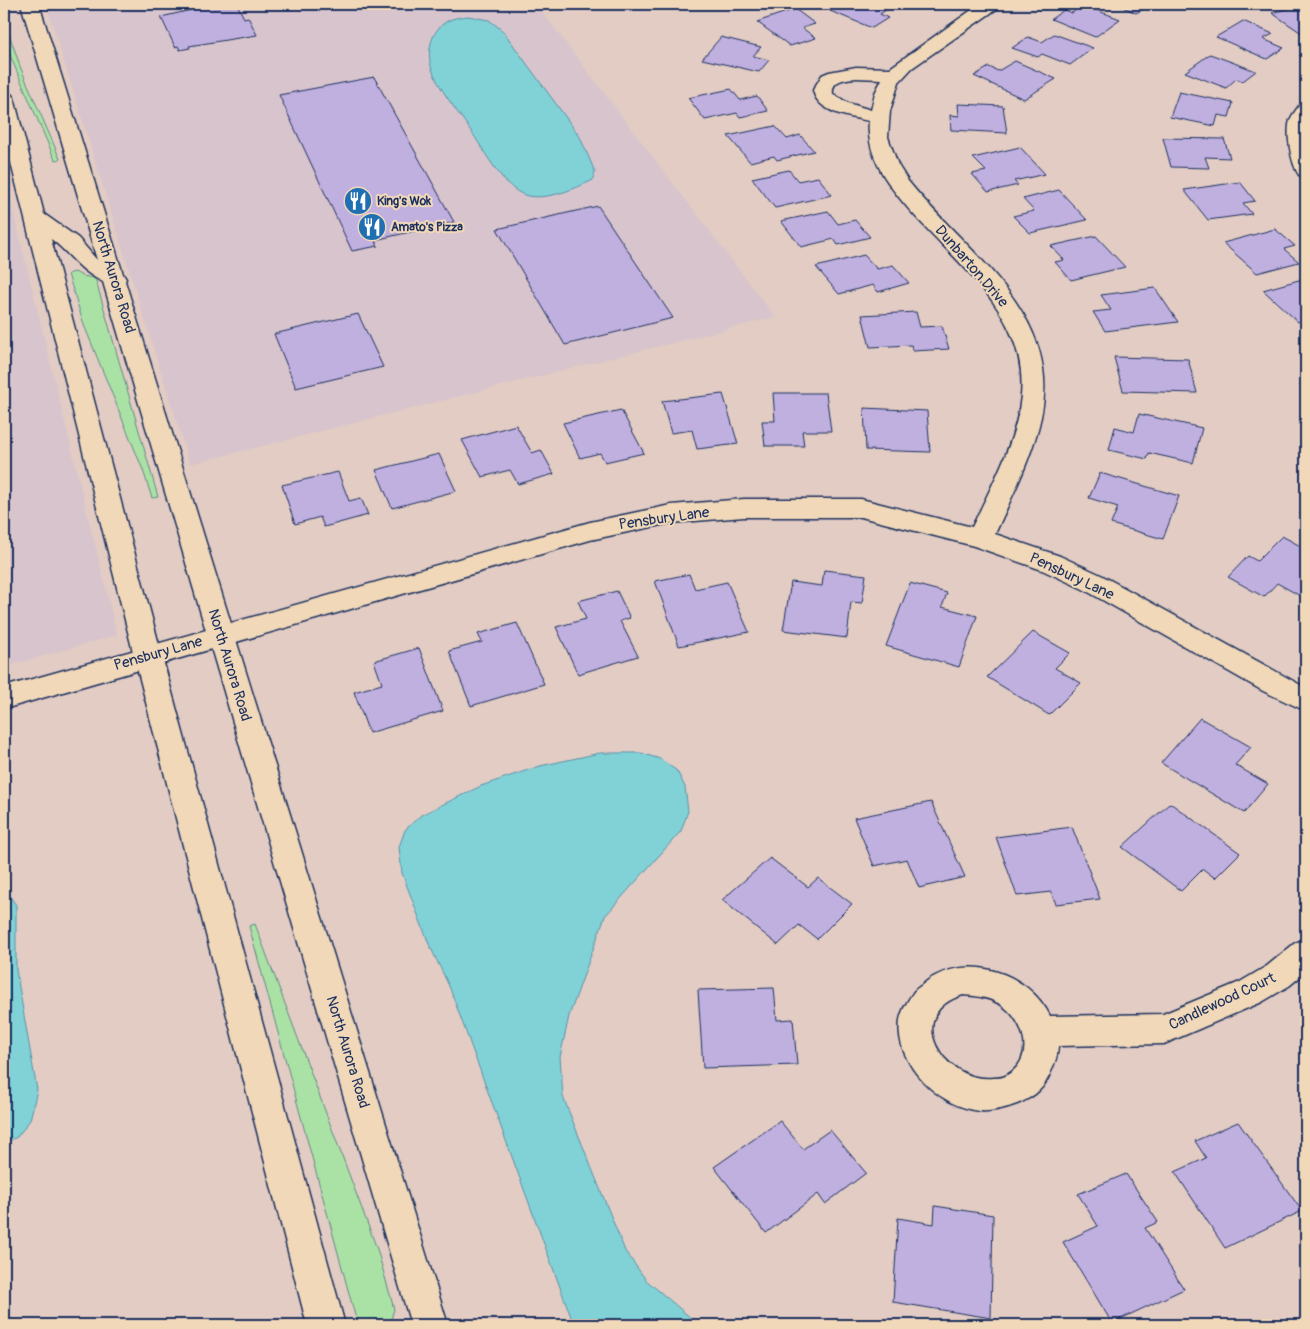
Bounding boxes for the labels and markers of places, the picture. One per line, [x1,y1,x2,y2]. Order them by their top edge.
restaurant icon: King's Wok [343,186,373,216]
place label: King's Wok [377,194,432,209]
restaurant icon: Amato's Pizza [357,212,387,242]
place label: Amato's Pizza [391,220,463,235]

